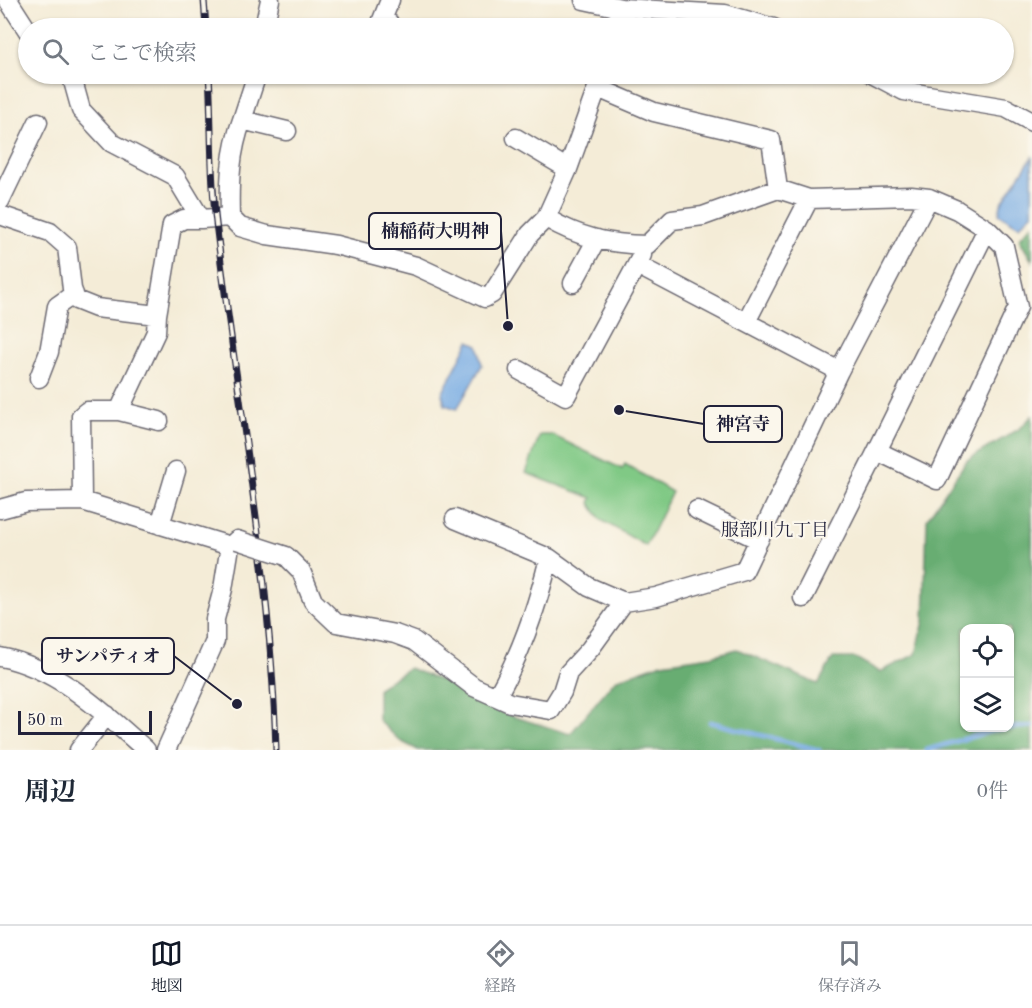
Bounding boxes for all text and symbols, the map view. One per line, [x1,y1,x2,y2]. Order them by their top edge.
search box [18,18,1014,84]
icon: search [39,35,72,68]
text: ここで検索 [87,43,197,65]
callout: 楠稲荷大明神 [369,213,501,249]
text: 楠稲荷大明神 [381,221,489,241]
callout: 神宮寺 [704,406,782,442]
text: 神宮寺 [716,414,770,434]
district label: 服部川九丁目 [721,520,829,540]
map controls [960,624,1014,732]
button: locate [960,624,1014,678]
callout: サンパティオ [42,638,174,674]
text: サンパティオ [56,647,160,666]
button: layers [960,678,1014,732]
scale bar [18,708,152,736]
text: 50 m [27,713,63,729]
text: 周辺 [24,780,76,806]
text: 0件 [976,782,1008,802]
tab: 地図 [150,937,183,997]
tab: 経路 [484,937,517,997]
tab: 保存済み [818,937,882,997]

